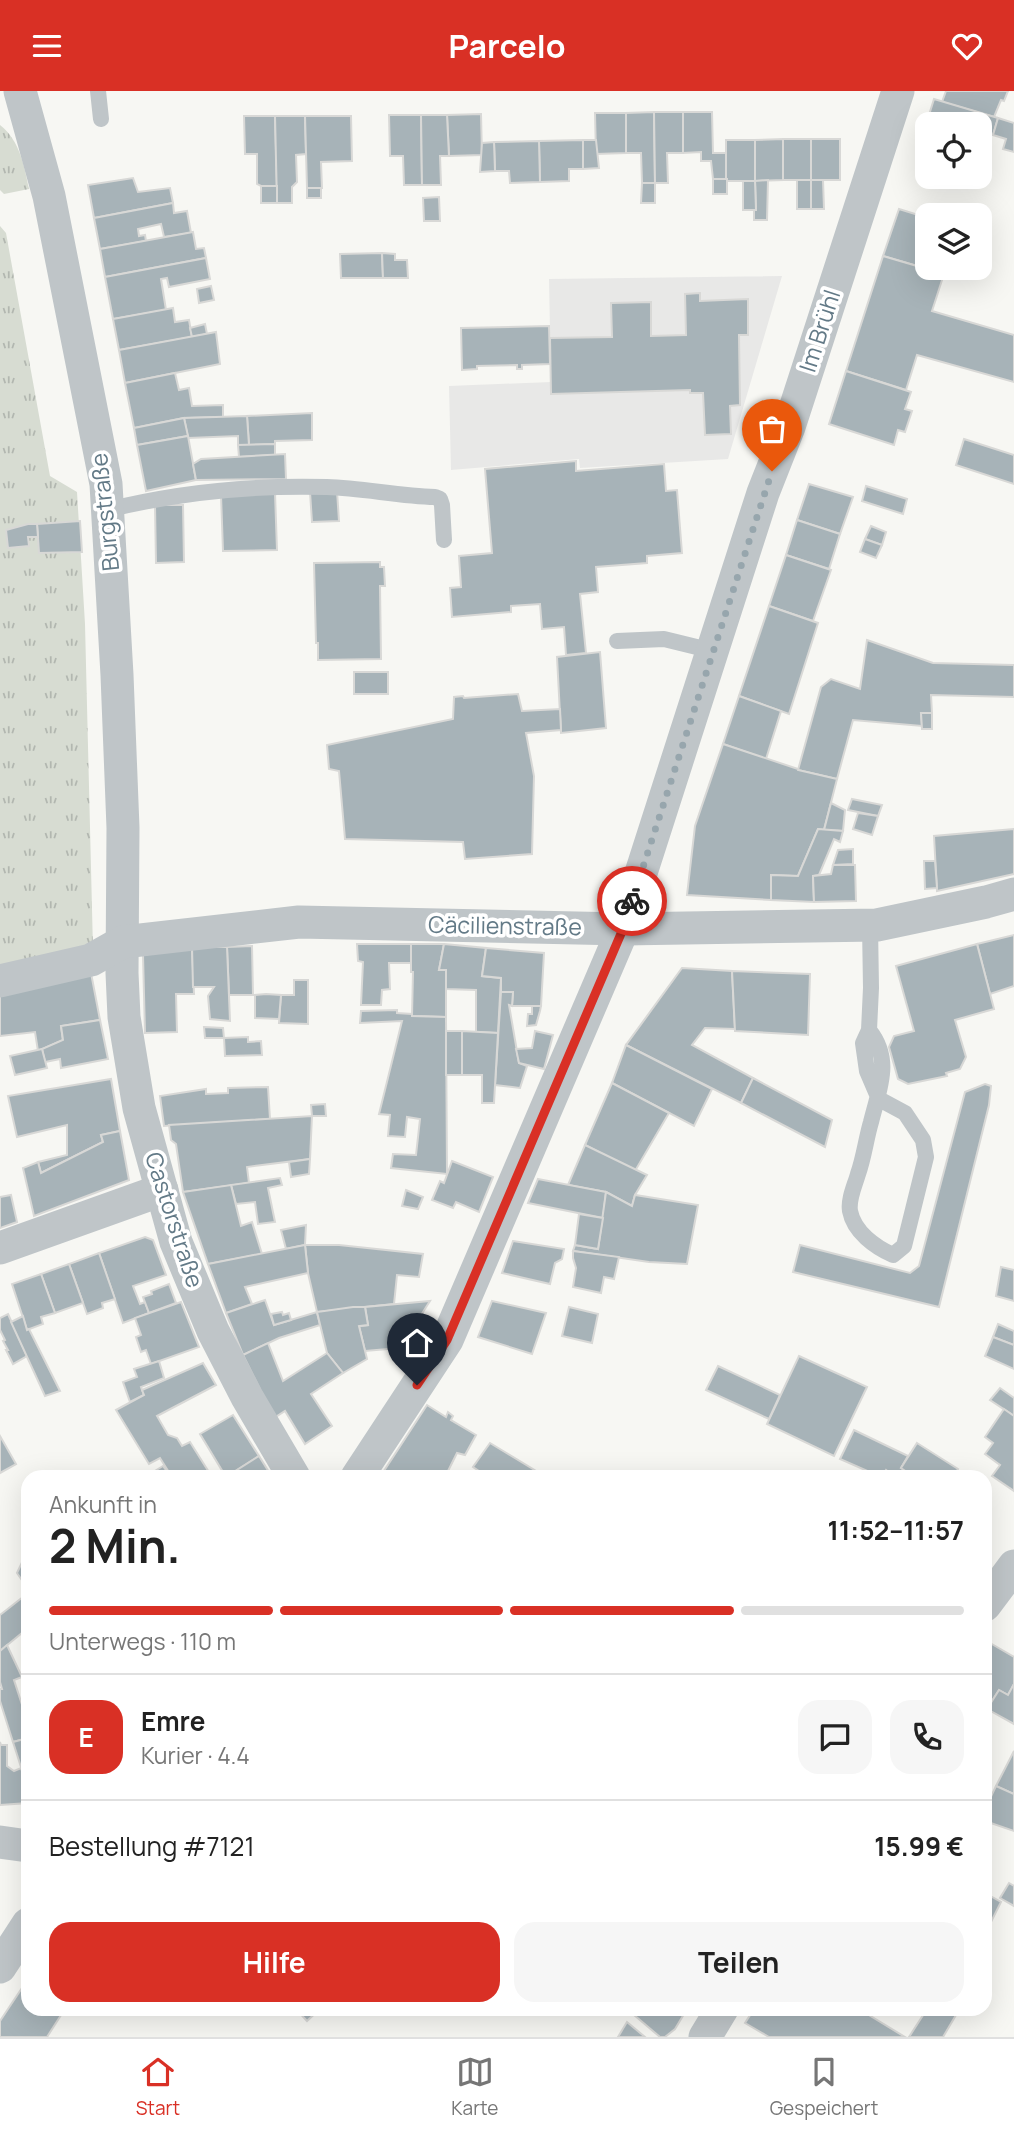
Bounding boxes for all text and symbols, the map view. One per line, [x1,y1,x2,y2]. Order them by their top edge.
text: Parcelo [449,24,565,68]
icon: menu [28,27,66,65]
icon: heart [948,27,986,65]
map controls [915,112,992,280]
button: locate [915,112,992,189]
button: layers [915,203,992,280]
street label: Im Brühl [791,286,847,376]
pin [742,399,802,471]
icon: bag [753,410,791,448]
street label: Burgstraße [82,452,126,573]
courier [597,866,667,936]
icon: bike [613,882,651,920]
street label: Cäcilienstraße [428,908,582,942]
street label: Castorstraße [138,1148,212,1291]
pin [387,1313,447,1385]
icon: home [398,1324,436,1362]
text: Ankunft in [49,1488,157,1520]
text: 11:52–11:57 [828,1512,964,1548]
text: 2 Min. [49,1514,181,1577]
text: Unterwegs · 110 m [49,1625,236,1657]
button: chat [798,1700,872,1774]
button: phone [890,1700,964,1774]
text: Emre [141,1703,205,1739]
text: E [78,1719,94,1755]
text: Kurier · 4.4 [141,1739,250,1771]
text: Bestellung #7121 [49,1828,255,1864]
text: 15.99 € [874,1828,964,1864]
button: Hilfe [49,1922,500,2002]
button: Teilen [514,1922,964,2002]
tab: Start [136,2053,180,2121]
tab: Karte [451,2053,498,2121]
tab: Gespeichert [770,2053,878,2121]

